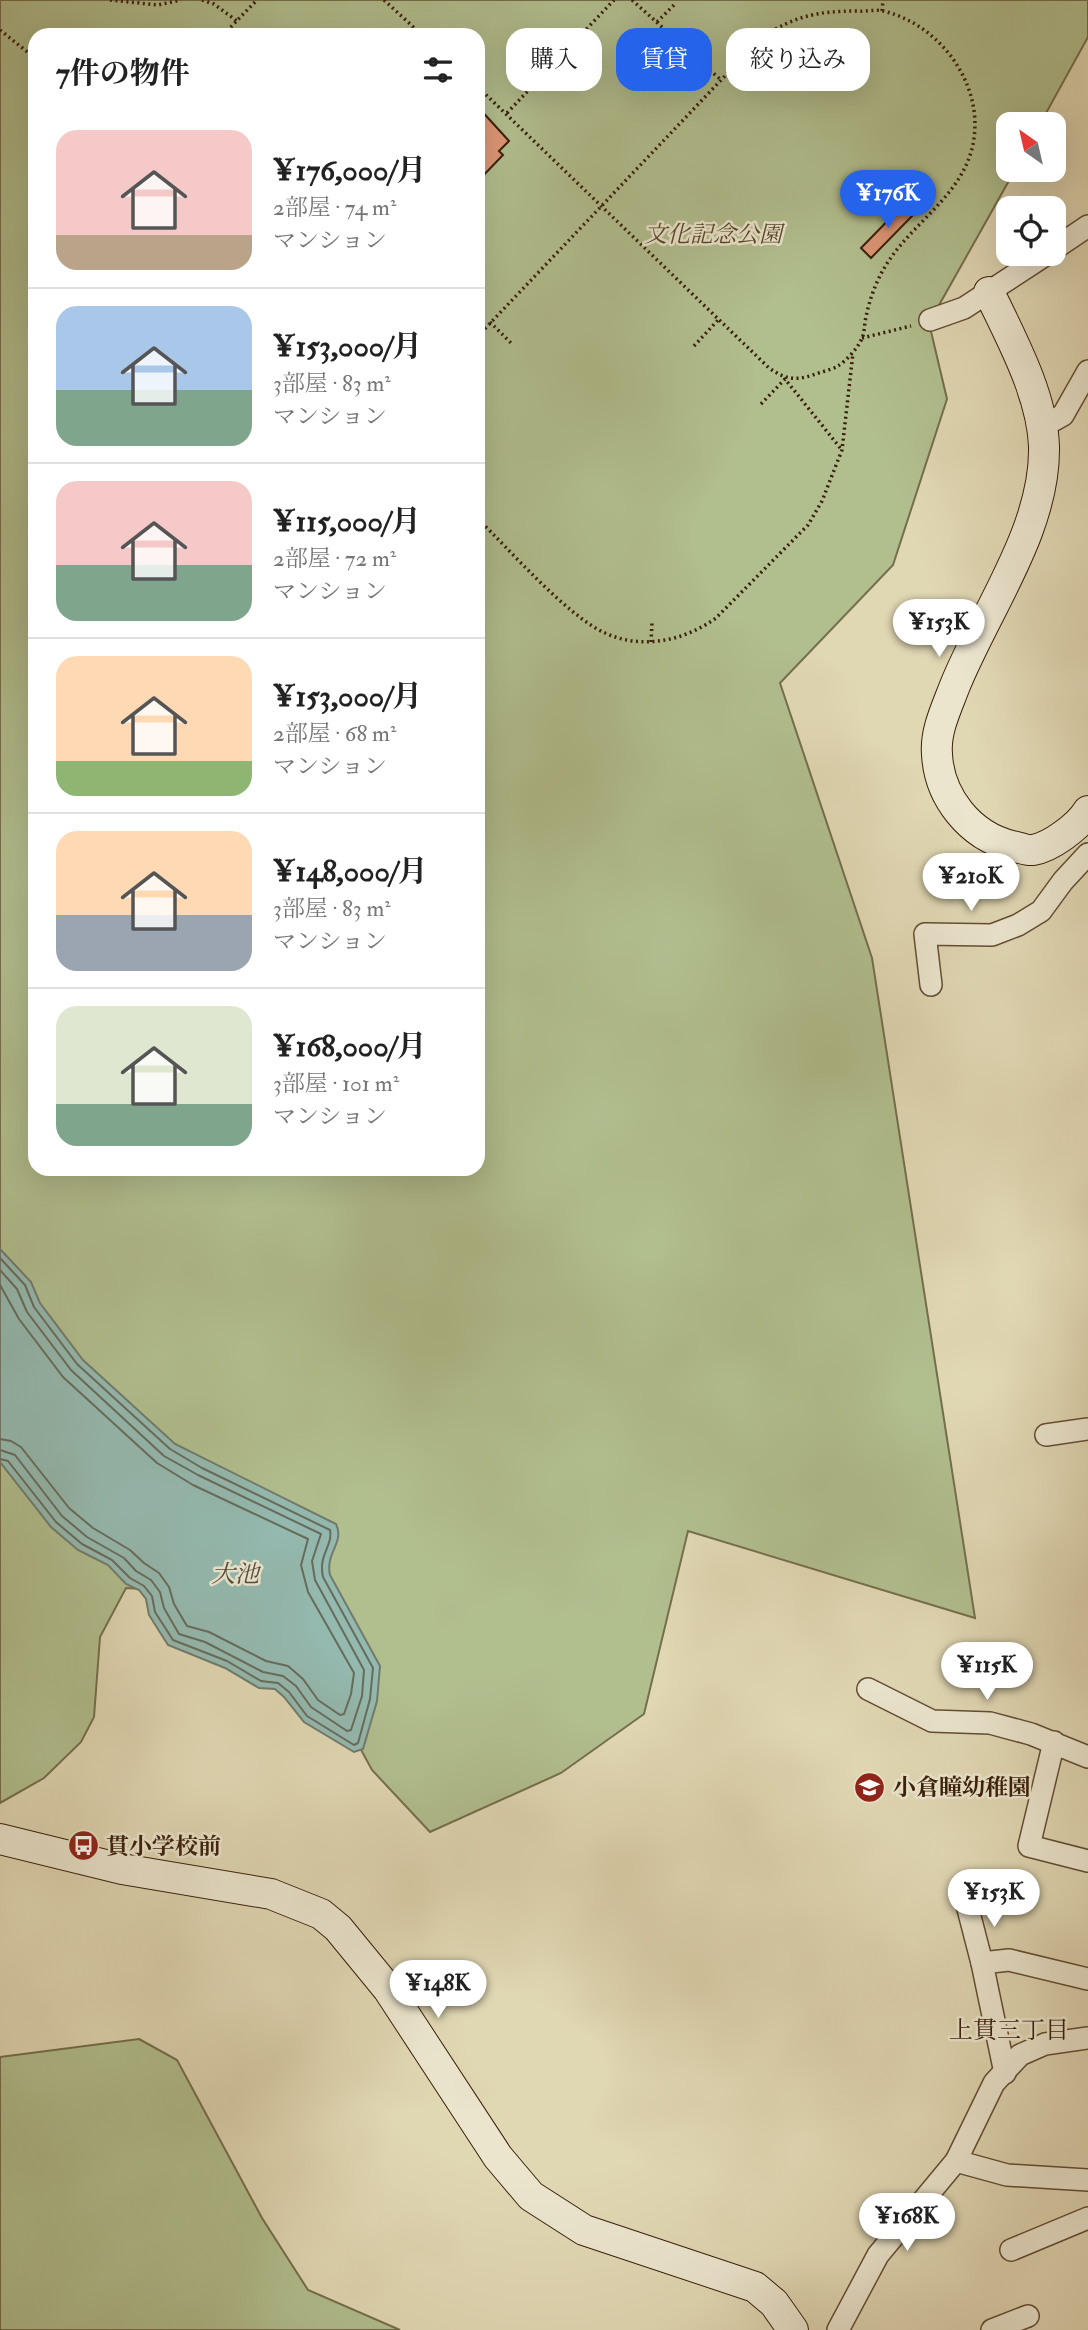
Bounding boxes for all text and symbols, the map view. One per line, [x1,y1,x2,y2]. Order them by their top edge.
chip: 購入 [506,28,602,91]
chip: 賃貸 [616,28,712,91]
chip: 絞り込み [726,28,870,91]
icon: filters [419,51,457,89]
text: 7件の物件 [56,55,190,92]
north arrow [996,112,1066,182]
map controls [996,112,1066,266]
text: ¥176,000/月 [273,152,426,189]
icon: home [112,158,196,242]
pin: ¥176K [839,170,937,230]
text: ¥176K [856,178,920,207]
text: 2部屋 · 74 m² [273,193,396,222]
button: locate [996,196,1066,266]
park label: 文化記念公園 [644,220,786,249]
text: マンション [273,226,387,255]
text: ¥153,000/月 [273,328,422,365]
icon: home [112,334,196,418]
text: 3部屋 · 83 m² [273,369,391,398]
text: マンション [273,402,387,431]
text: ¥115,000/月 [273,503,421,540]
icon: home [112,509,196,593]
text: 2部屋 · 72 m² [273,544,396,573]
text: マンション [273,577,387,606]
pin: ¥153K [890,600,988,659]
text: ¥153K [909,607,969,636]
text: ¥153,000/月 [273,678,422,715]
icon: home [112,684,196,768]
text: 2部屋 · 68 m² [273,719,396,748]
text: マンション [273,752,387,781]
text: ¥148,000/月 [273,853,428,890]
pin: ¥210K [922,853,1020,913]
icon: home [112,859,196,943]
text: ¥210K [939,861,1003,890]
text: 3部屋 · 83 m² [273,894,391,923]
text: マンション [273,927,387,956]
text: ¥168,000/月 [273,1028,426,1065]
icon: home [112,1034,196,1118]
text: 3部屋 · 101 m² [273,1069,399,1098]
text: マンション [273,1102,387,1131]
water label: 大池 [211,1559,262,1590]
pin: ¥115K [938,1642,1036,1702]
text: ¥115K [957,1650,1017,1679]
school or university icon: 小倉瞳幼稚園 [853,1770,887,1804]
place label: 小倉瞳幼稚園 [893,1773,1031,1802]
bus stop icon: 貫小学校前 [66,1829,100,1863]
place label: 貫小学校前 [106,1832,221,1861]
pin: ¥153K [945,1870,1043,1929]
text: ¥153K [964,1877,1024,1906]
pin: ¥148K [389,1960,487,2020]
text: ¥148K [406,1968,470,1997]
district label: 上貫三丁目 [949,2015,1069,2046]
pin: ¥168K [858,2194,956,2253]
text: ¥168K [875,2201,939,2230]

